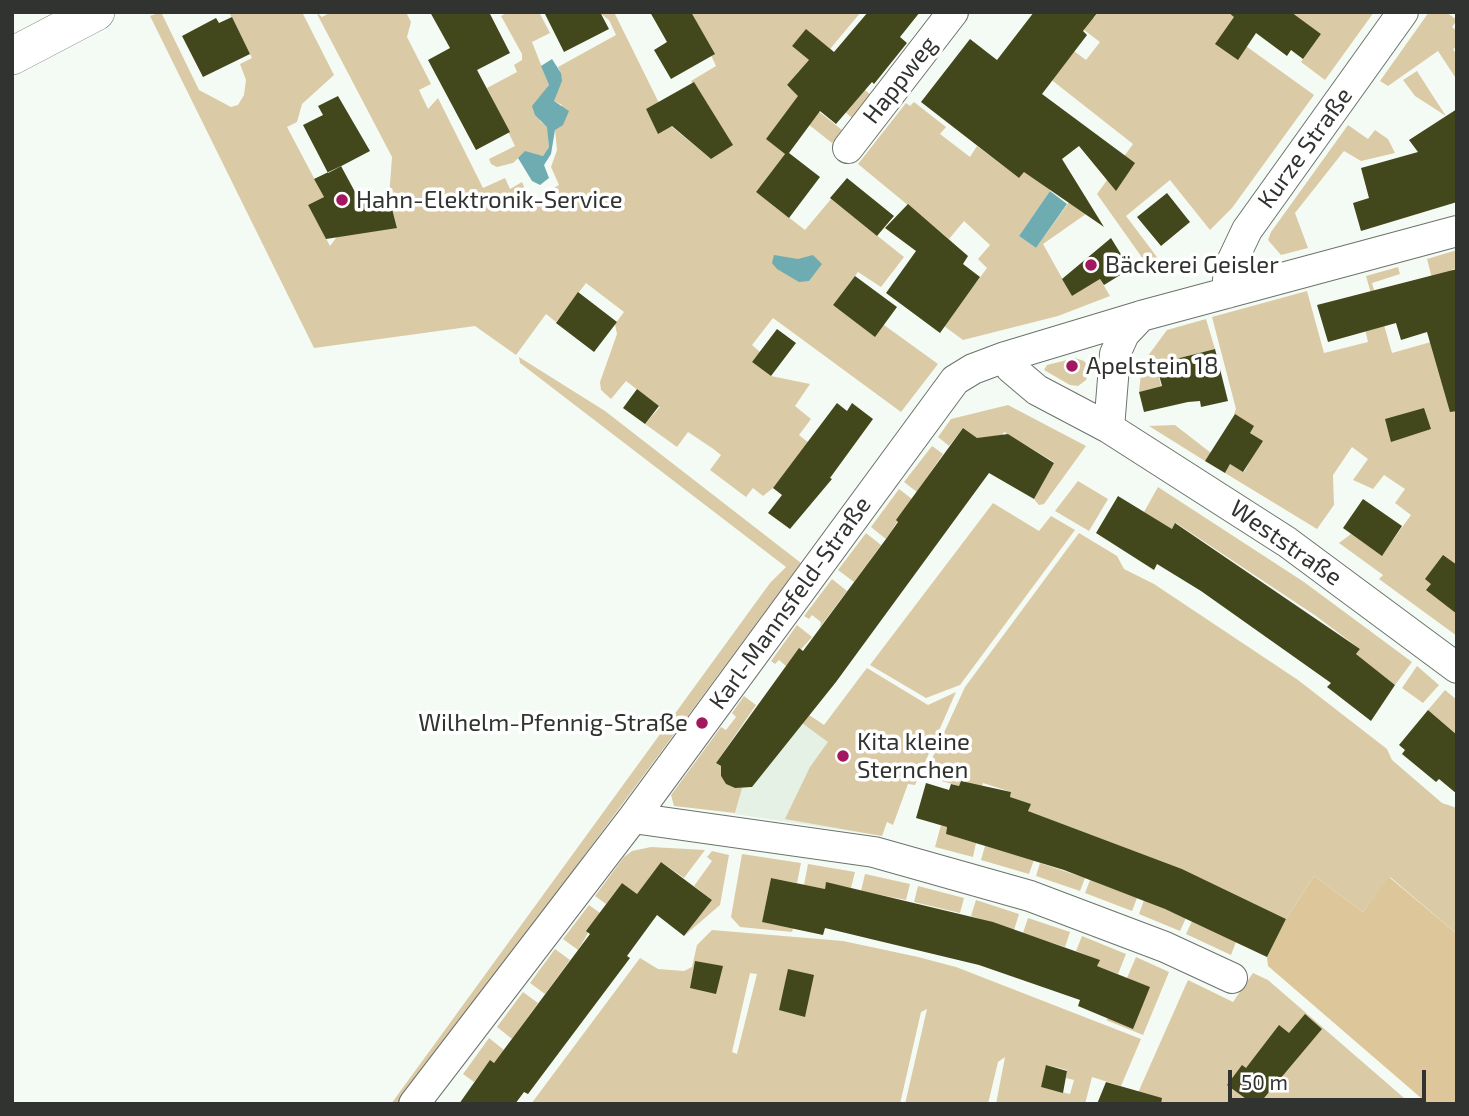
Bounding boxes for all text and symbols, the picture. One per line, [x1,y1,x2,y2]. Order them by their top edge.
street label: Happweg [857,31,943,129]
street label: Kurze Straße [1252,82,1358,214]
place label: Hahn-Elektronik-Service [356,186,623,214]
marker: Hahn-Elektronik-Service [334,192,350,208]
place label: Bäckerei Geisler [1105,251,1279,279]
marker: Bäckerei Geisler [1083,257,1099,273]
place label: Apelstein 18 [1086,352,1218,380]
marker: Apelstein 18 [1064,358,1080,374]
street label: Karl-Mannsfeld-Straße [703,491,877,715]
street label: Weststraße [1225,494,1347,592]
place label: Wilhelm-Pfennig-Straße [418,709,688,737]
marker: Wilhelm-Pfennig-Straße [694,715,710,731]
place label: Kita kleine Sternchen [857,728,970,784]
marker: Kita kleine Sternchen [835,748,851,764]
scale bar [1231,1056,1429,1100]
text: 50 m [1241,1069,1288,1094]

